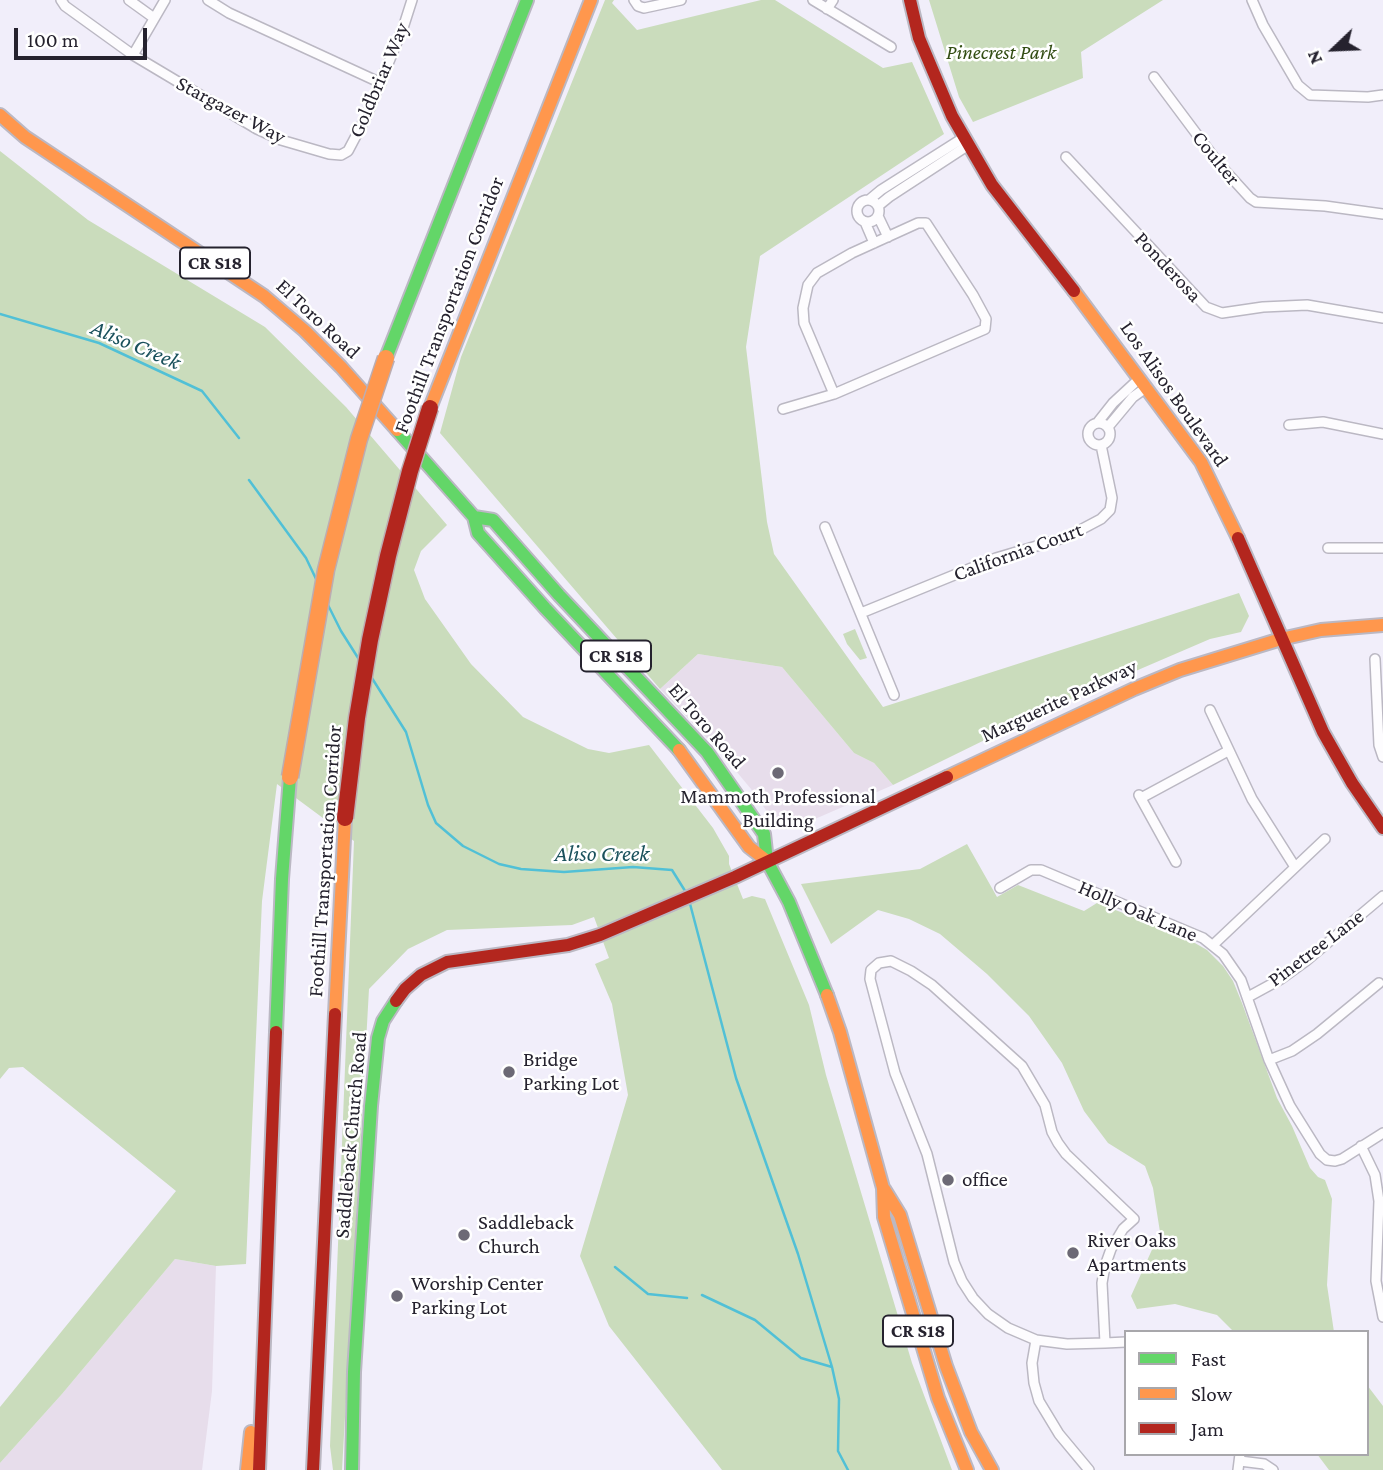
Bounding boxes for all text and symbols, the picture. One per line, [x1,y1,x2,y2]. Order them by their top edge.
scale bar [18,14,150,58]
north arrow [1299,14,1369,84]
street label: Goldbriar Way [343,19,415,141]
text: 100 m [27,28,79,52]
park label: Pinecrest Park [946,40,1056,66]
text: N [1302,47,1326,67]
street label: Stargazer Way [172,71,290,149]
street label: Coulter [1186,126,1246,190]
street label: Foothill Transportation Corridor [388,173,510,437]
street label: Ponderosa [1129,226,1207,308]
road number: CR S18 [180,247,250,278]
street label: El Toro Road [271,274,365,364]
water label: Aliso Creek [87,314,185,376]
street label: Los Alisos Boulevard [1114,316,1234,472]
street label: California Court [950,517,1086,587]
road number: CR S18 [581,640,651,671]
street label: Marguerite Parkway [977,654,1141,748]
street label: El Toro Road [663,678,751,774]
street label: Foothill Transportation Corridor [303,724,347,998]
marker: Mammoth Professional Building [770,765,786,781]
place label: Mammoth Professional Building [680,784,876,834]
water label: Aliso Creek [555,840,649,868]
street label: Holly Oak Lane [1074,875,1202,947]
street label: Pinetree Lane [1263,904,1369,992]
street label: Saddleback Church Road [329,1030,373,1240]
place label: Bridge Parking Lot [523,1047,619,1097]
marker: Bridge Parking Lot [501,1064,517,1080]
place label: office [962,1167,1008,1193]
marker: office [940,1172,956,1188]
place label: Saddleback Church [478,1210,573,1260]
marker: Saddleback Church [456,1227,472,1243]
place label: River Oaks Apartments [1087,1228,1186,1278]
marker: River Oaks Apartments [1065,1245,1081,1261]
place label: Worship Center Parking Lot [411,1271,543,1321]
marker: Worship Center Parking Lot [389,1288,405,1304]
road number: CR S18 [883,1316,953,1346]
legend [1124,1330,1369,1456]
text: Fast [1191,1347,1226,1371]
text: Slow [1191,1382,1232,1406]
text: Jam [1191,1417,1224,1441]

